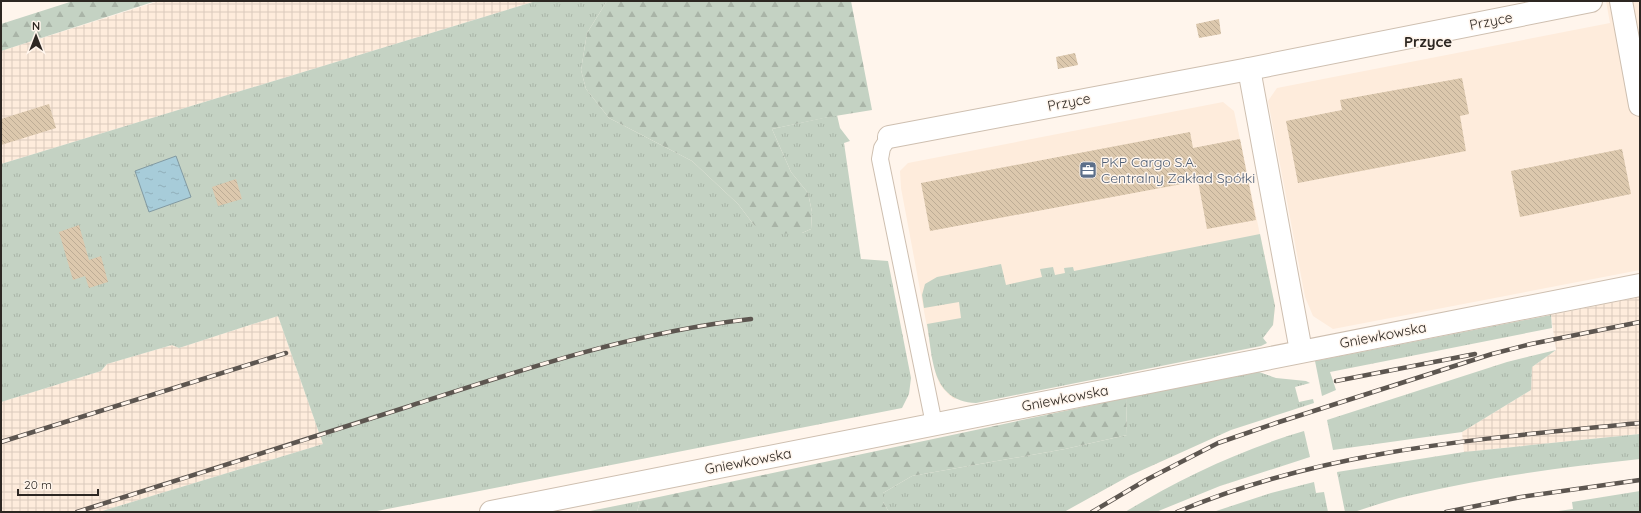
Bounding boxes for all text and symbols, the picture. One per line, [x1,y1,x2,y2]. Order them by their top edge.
street label: Przyce [1468,8,1514,34]
north arrow [16,16,56,56]
text: N [32,19,40,33]
district label: Przyce [1404,32,1452,51]
street label: Przyce [1046,89,1092,115]
place label: PKP Cargo S.A. Centralny Zakład Spółki [1101,153,1255,187]
office icon: PKP Cargo S.A. Centralny Zakład Spółki [1078,160,1098,180]
street label: Gniewkowska [1338,318,1428,352]
street label: Gniewkowska [1020,381,1110,415]
street label: Gniewkowska [703,444,793,478]
scale bar [18,471,98,497]
text: 20 m [24,477,52,492]

